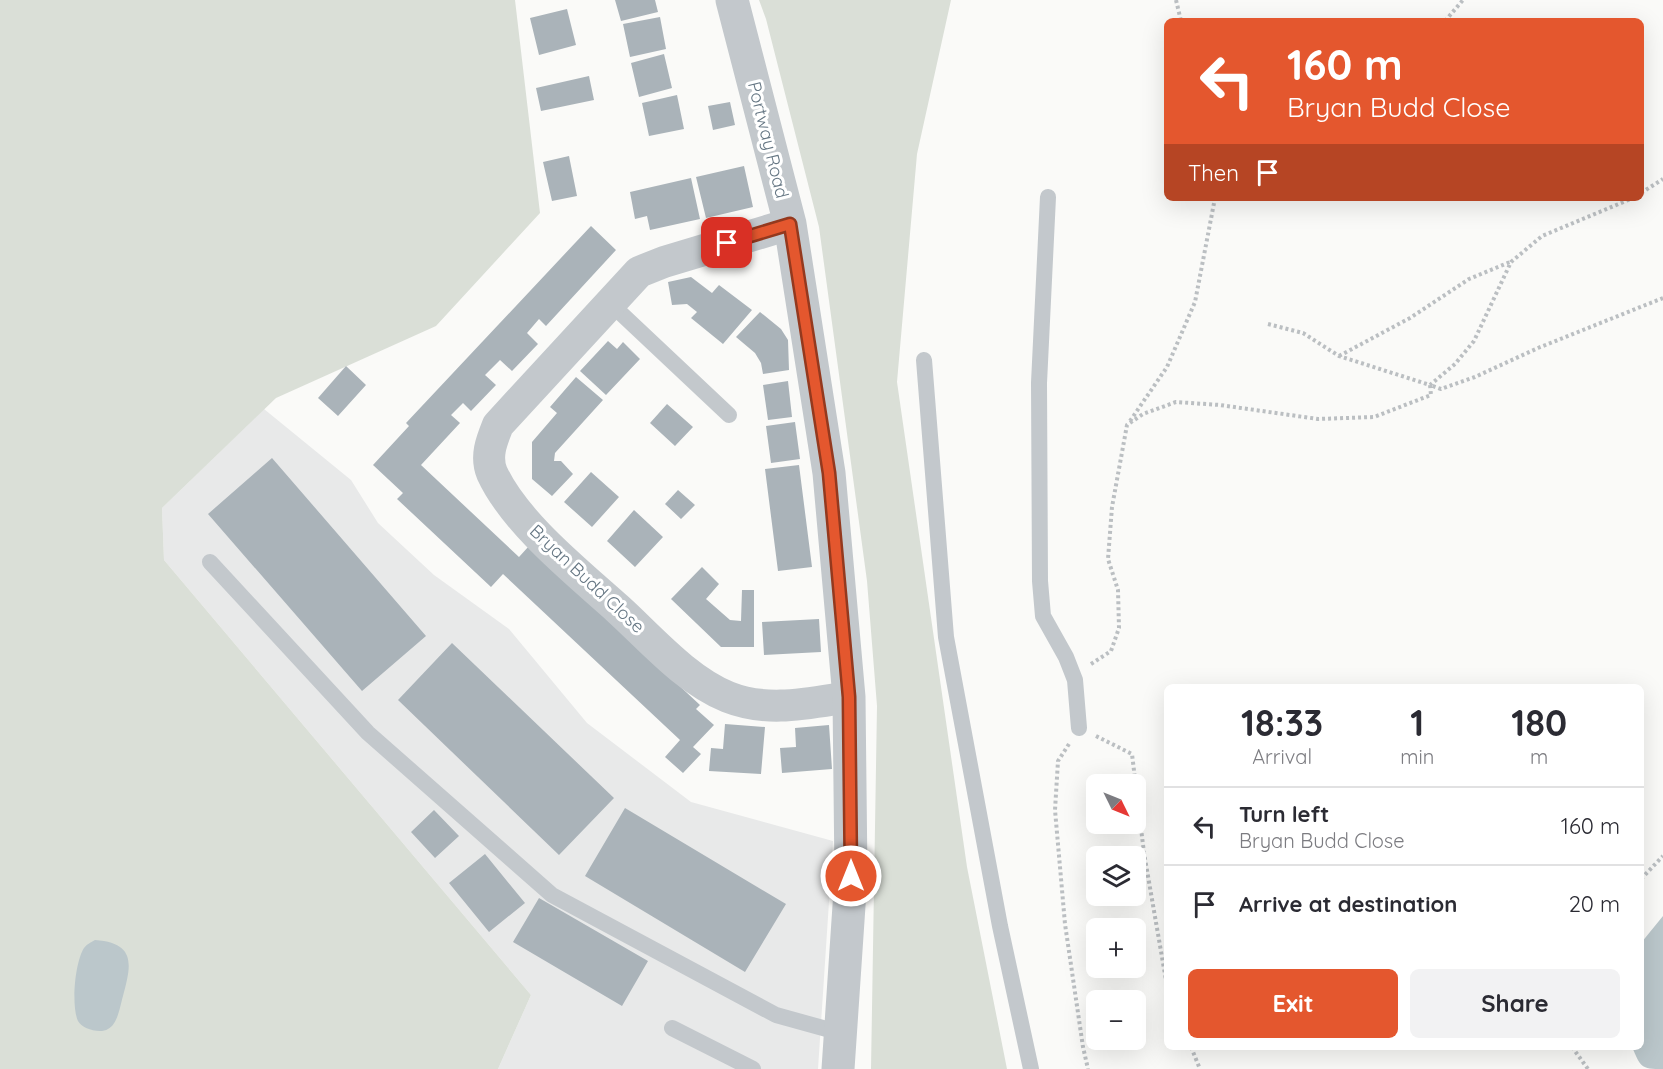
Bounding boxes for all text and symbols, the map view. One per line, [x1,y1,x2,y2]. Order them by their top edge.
text: 160 m [1287,38,1403,91]
icon: left [1188,42,1266,120]
street label: Portway Road [743,79,794,201]
text: Bryan Budd Close [1287,90,1510,124]
icon: arrive [1251,156,1284,189]
text: Then [1188,159,1239,187]
pin [701,217,752,268]
icon: arrive [710,226,743,259]
street label: Bryan Budd Close [525,519,650,638]
text: 18:33 [1241,700,1323,745]
text: 1 [1410,700,1424,745]
text: 180 [1511,700,1567,745]
text: Arrival [1252,744,1312,769]
text: min [1400,744,1434,769]
text: m [1530,744,1548,769]
north arrow [1086,774,1146,834]
map controls [1086,774,1146,1050]
text: Turn left [1239,800,1329,828]
icon: left [1188,810,1221,843]
text: 160 m [1561,812,1620,840]
text: Bryan Budd Close [1239,828,1405,853]
position arrow [819,844,883,908]
button: layers [1086,846,1146,906]
icon: arrive [1188,888,1221,921]
text: Arrive at destination [1239,890,1457,918]
text: 20 m [1569,890,1620,918]
button: + [1086,918,1146,978]
button: Exit [1188,969,1398,1038]
button: Share [1410,969,1620,1038]
button: − [1086,990,1146,1050]

